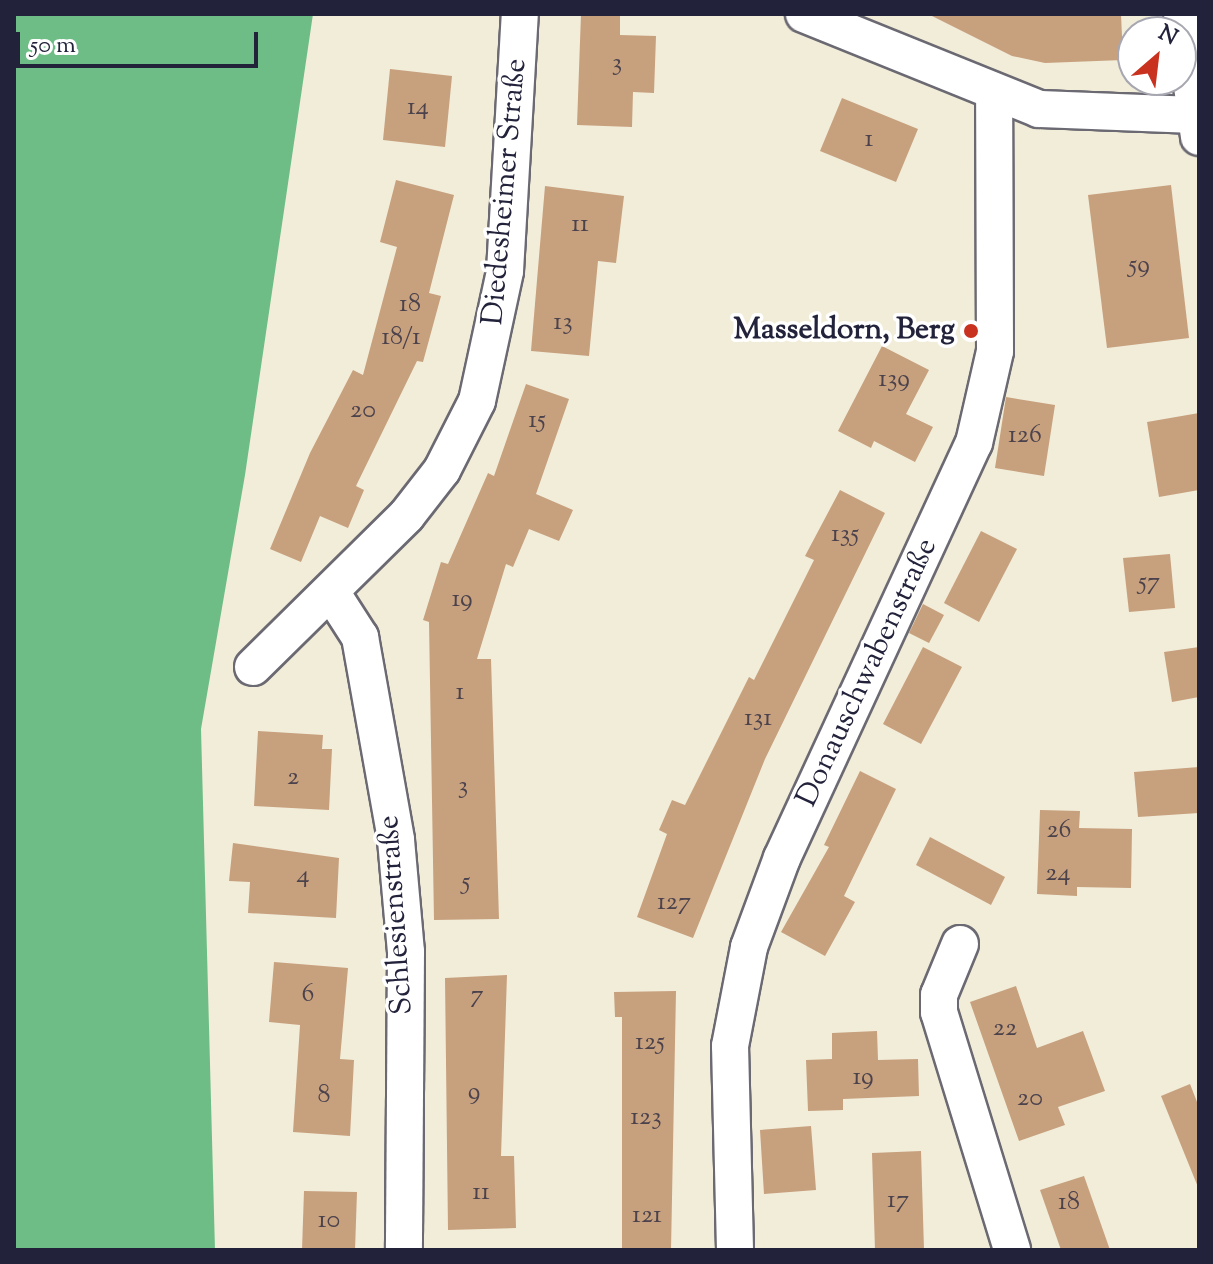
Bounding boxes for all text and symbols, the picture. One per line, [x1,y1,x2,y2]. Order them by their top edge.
scale bar [20,16,262,66]
north arrow [1117,16,1197,96]
text: N [1152,18,1183,55]
text: 50 m [30,29,76,63]
house number: 3 [612,48,622,80]
street label: Diedesheimer Straße [476,57,536,327]
house number: 14 [407,92,429,124]
house number: 1 [865,124,873,156]
house number: 11 [571,209,589,241]
house number: 59 [1128,250,1150,282]
house number: 18 [399,289,421,321]
house number: 13 [553,307,573,339]
place label: Masseldorn, Berg [733,313,955,349]
house number: 18/1 [381,322,421,354]
marker: Masseldorn, Berg [962,322,980,340]
house number: 139 [878,364,910,396]
house number: 20 [350,395,376,427]
house number: 15 [528,405,546,437]
house number: 126 [1008,420,1042,452]
house number: 135 [831,519,859,551]
street label: Donauschwabenstraße [790,533,946,813]
house number: 57 [1138,567,1160,599]
house number: 19 [451,584,473,616]
house number: 1 [456,677,464,709]
house number: 131 [744,703,772,735]
house number: 2 [287,762,299,794]
house number: 3 [458,771,468,803]
street label: Schlesienstraße [372,814,422,1016]
house number: 26 [1046,815,1072,847]
house number: 24 [1045,858,1071,890]
house number: 4 [296,860,310,892]
house number: 5 [462,867,470,899]
house number: 127 [657,887,691,919]
house number: 6 [302,979,314,1011]
house number: 7 [470,980,484,1012]
house number: 22 [993,1013,1017,1045]
house number: 125 [635,1027,665,1059]
house number: 19 [852,1062,874,1094]
house number: 9 [468,1077,480,1109]
house number: 8 [318,1080,330,1112]
house number: 20 [1017,1083,1043,1115]
house number: 123 [630,1102,662,1134]
house number: 11 [472,1177,490,1209]
house number: 17 [887,1185,909,1217]
house number: 18 [1058,1187,1080,1219]
house number: 121 [632,1200,662,1232]
house number: 10 [318,1205,340,1237]

